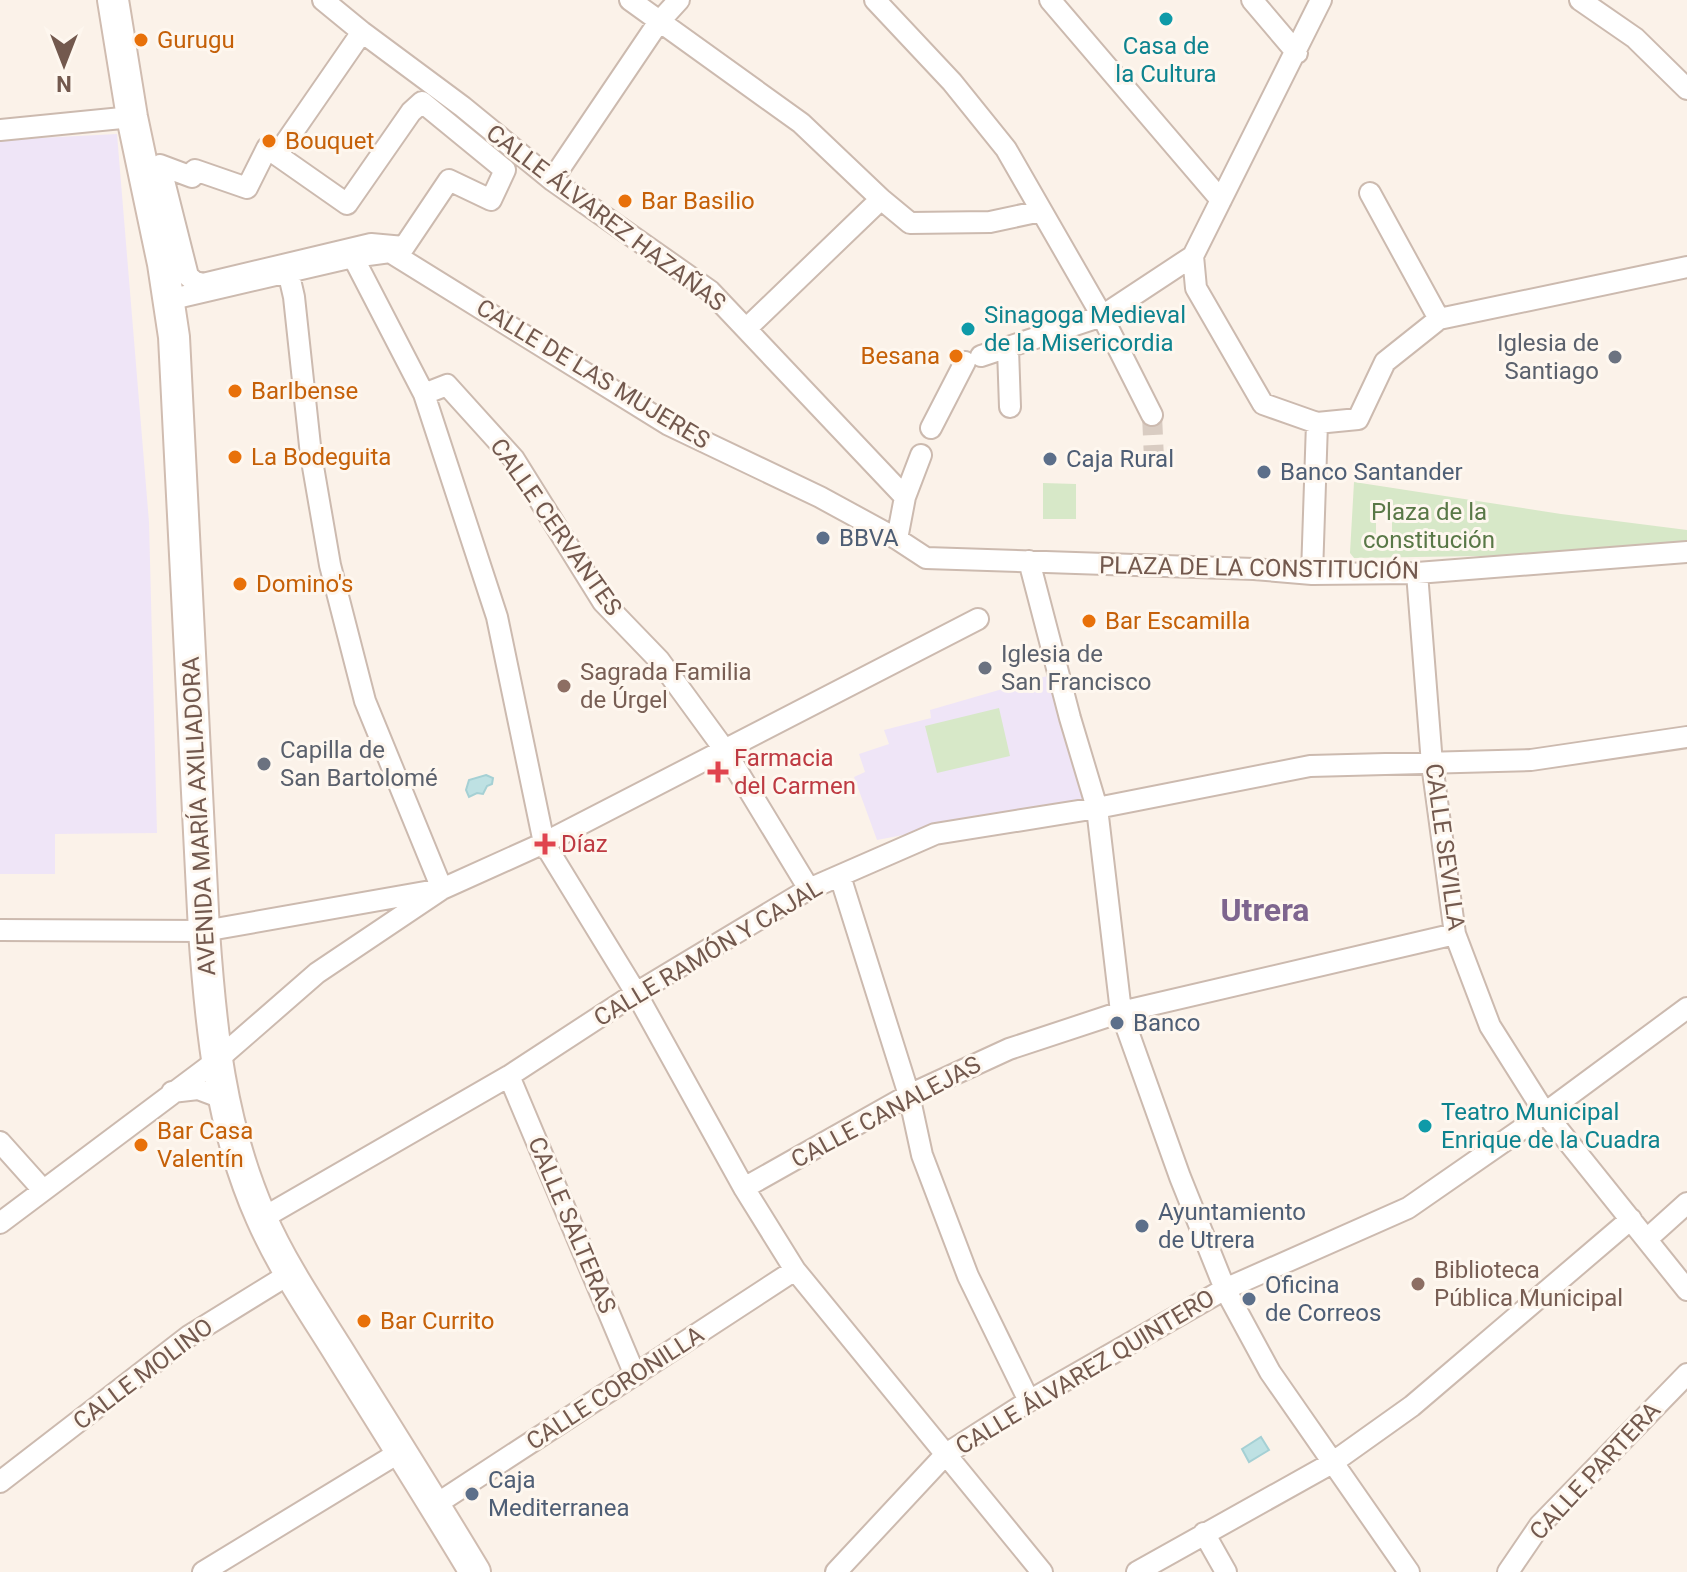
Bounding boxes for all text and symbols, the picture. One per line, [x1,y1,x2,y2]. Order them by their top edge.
marker: Casa de la Cultura [1157,10,1175,28]
north arrow [24,24,104,104]
place label: Gurugu [157,26,235,54]
marker: Gurugu [132,31,150,49]
place label: Casa de la Cultura [1115,32,1217,88]
text: N [56,71,72,96]
street label: CALLE ÁLVAREZ HAZAÑAS [481,119,731,317]
place label: Bouquet [285,127,374,155]
marker: Bouquet [260,132,278,150]
place label: Bar Basilio [641,187,755,215]
marker: Bar Basilio [616,192,634,210]
street label: CALLE DE LAS MUJERES [471,293,715,455]
place label: Sinagoga Medieval de la Misericordia [984,301,1186,357]
marker: Sinagoga Medieval de la Misericordia [959,320,977,338]
place label: Iglesia de Santiago [1497,329,1599,385]
place label: Besana [861,342,940,370]
marker: Besana [947,347,965,365]
marker: Iglesia de Santiago [1606,348,1624,366]
place label: BarIbense [251,377,358,405]
marker: BarIbense [226,382,244,400]
street label: CALLE CERVANTES [484,433,628,621]
place label: La Bodeguita [251,443,391,471]
place label: Caja Rural [1066,445,1174,473]
marker: La Bodeguita [226,448,244,466]
marker: Caja Rural [1041,450,1059,468]
place label: Banco Santander [1280,458,1463,486]
marker: Banco Santander [1255,463,1273,481]
park label: Plaza de la constitución [1363,498,1495,554]
place label: BBVA [839,524,899,552]
marker: BBVA [814,529,832,547]
street label: PLAZA DE LA CONSTITUCIÓN [1099,551,1419,585]
place label: Domino's [256,570,353,598]
marker: Domino's [231,575,249,593]
place label: Bar Escamilla [1105,607,1250,635]
marker: Bar Escamilla [1080,612,1098,630]
place label: Iglesia de San Francisco [1001,640,1151,696]
street label: AVENIDA MARÍA AXILIADORA [177,655,221,976]
place label: Sagrada Familia de Úrgel [580,658,752,714]
marker: Iglesia de San Francisco [976,659,994,677]
marker: Sagrada Familia de Úrgel [555,677,573,695]
place label: Capilla de San Bartolomé [280,736,438,792]
place label: Farmacia del Carmen [734,744,856,800]
marker: Capilla de San Bartolomé [255,755,273,773]
street label: CALLE SEVILLA [1419,762,1471,933]
marker: Farmacia del Carmen [709,763,727,781]
place label: Díaz [561,830,608,858]
marker: Díaz [536,835,554,853]
street label: CALLE RAMÓN Y CAJAL [589,874,827,1032]
district label: Utrera [1221,891,1309,929]
place label: Banco [1133,1009,1201,1037]
marker: Banco [1108,1014,1126,1032]
street label: CALLE CANALEJAS [787,1050,985,1174]
place label: Teatro Municipal Enrique de la Cuadra [1441,1098,1661,1154]
place label: Bar Casa Valentín [157,1117,253,1173]
marker: Teatro Municipal Enrique de la Cuadra [1416,1117,1434,1135]
street label: CALLE SALTERAS [522,1133,622,1317]
marker: Bar Casa Valentín [132,1136,150,1154]
place label: Ayuntamiento de Utrera [1158,1198,1306,1254]
marker: Ayuntamiento de Utrera [1133,1217,1151,1235]
place label: Biblioteca Pública Municipal [1434,1256,1623,1312]
place label: Oficina de Correos [1265,1271,1381,1327]
marker: Biblioteca Pública Municipal [1409,1275,1427,1293]
street label: CALLE ÁLVAREZ QUINTERO [951,1284,1219,1460]
marker: Oficina de Correos [1240,1290,1258,1308]
place label: Bar Currito [380,1307,494,1335]
street label: CALLE MOLINO [68,1312,218,1436]
marker: Bar Currito [355,1312,373,1330]
street label: CALLE CORONILLA [521,1320,709,1456]
street label: CALLE PARTERA [1524,1396,1666,1546]
place label: Caja Mediterranea [488,1466,630,1522]
marker: Caja Mediterranea [463,1485,481,1503]

